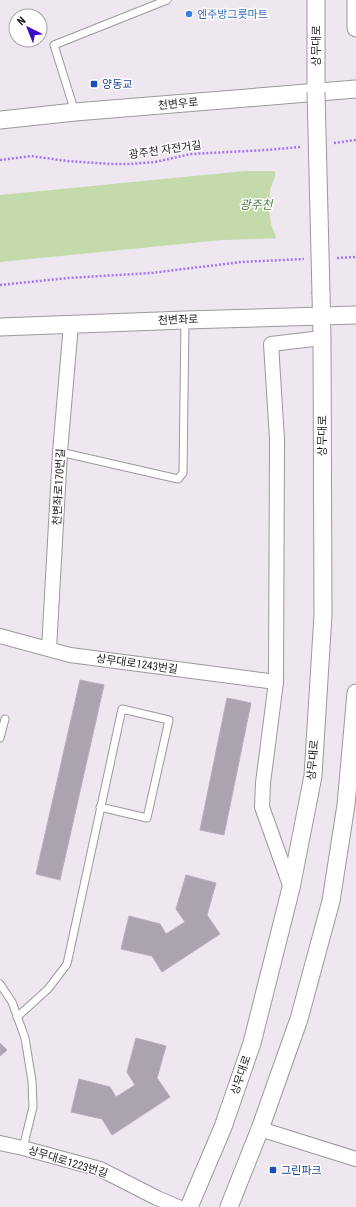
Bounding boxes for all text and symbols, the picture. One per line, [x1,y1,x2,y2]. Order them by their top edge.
north arrow [8,8,48,48]
place label: 엔주방그릇마트 [197,8,268,21]
marker: 엔주방그릇마트 [184,9,194,19]
text: N [15,14,29,28]
street label: 상무대로 [310,26,323,66]
place label: 양동교 [102,78,132,91]
marker: 양동교 [89,79,99,89]
street label: 천변우로 [157,96,199,112]
street label: 광주천 자전거길 [128,138,202,162]
water label: 광주천 [239,198,275,212]
street label: 천변좌로 [158,313,198,327]
street label: 상무대로 [316,416,329,456]
street label: 천변좌로170번길 [50,448,68,526]
street label: 상무대로1243번길 [95,652,179,676]
street label: 상무대로 [305,739,321,781]
street label: 상무대로 [228,1054,254,1096]
street label: 상무대로1223번길 [27,1144,109,1180]
place label: 그린파크 [281,1164,321,1177]
marker: 그린파크 [268,1165,278,1175]

